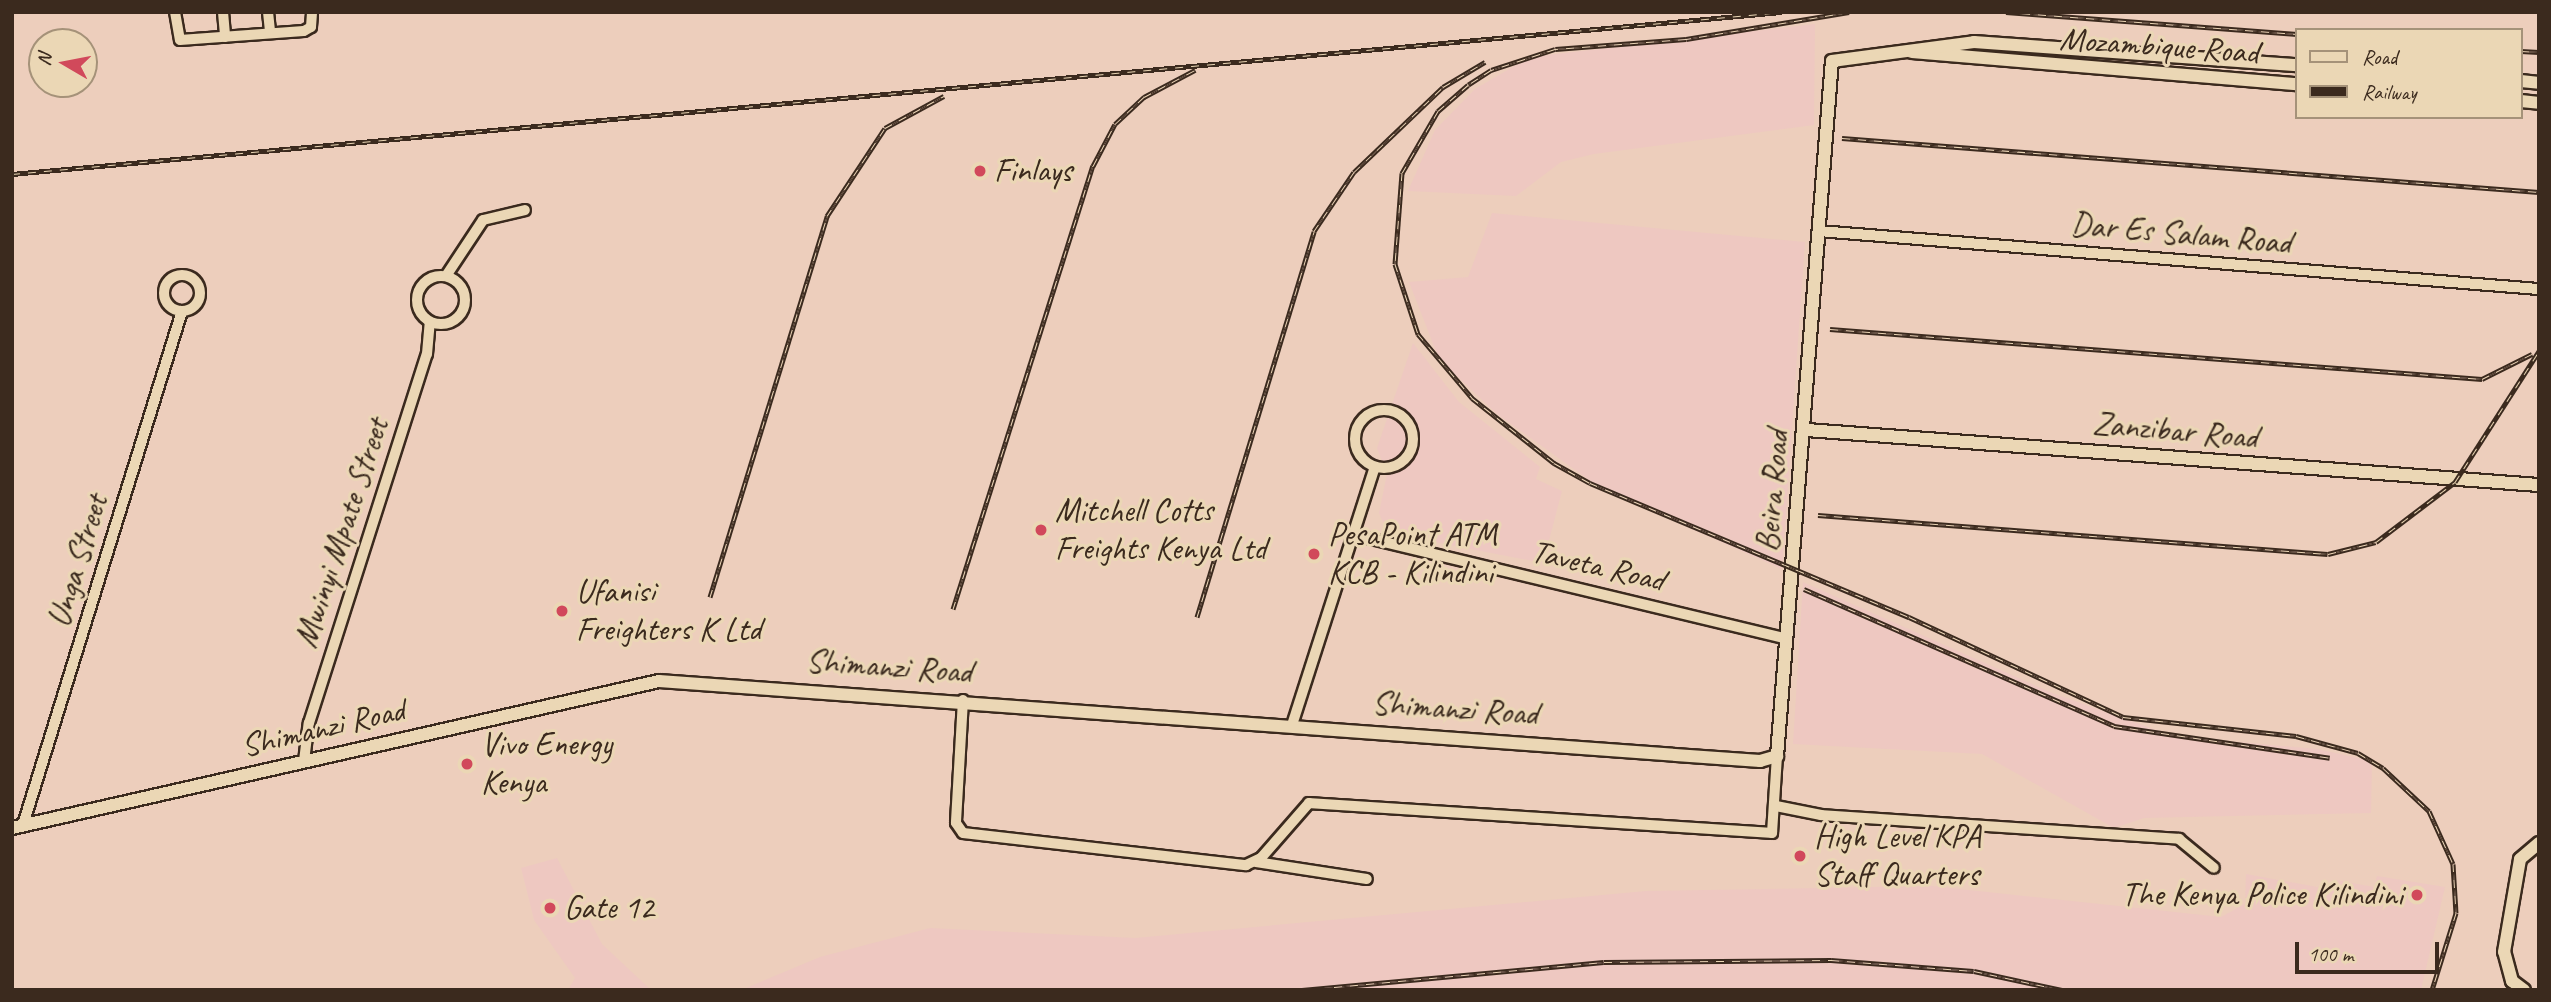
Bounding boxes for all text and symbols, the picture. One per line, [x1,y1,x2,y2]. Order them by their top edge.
street label: Mozambique Road [2059,19,2259,73]
north arrow [28,28,98,98]
legend [2296,28,2523,119]
text: Road [2362,44,2397,70]
text: N [31,52,57,68]
text: Railway [2362,79,2416,105]
place label: Finlays [994,151,1072,191]
marker: Finlays [972,163,988,179]
street label: Dar Es Salam Road [2068,205,2294,263]
street label: Zanzibar Road [2091,404,2259,458]
street label: Mwinyi Mpate Street [286,413,398,653]
street label: Beira Road [1748,428,1798,554]
street label: Unga Street [39,490,117,632]
place label: Mitchell Cotts Freights Kenya Ltd [1055,491,1266,569]
place label: PesaPoint ATM KCB - Kilindini [1328,515,1497,593]
marker: Mitchell Cotts Freights Kenya Ltd [1033,522,1049,538]
street label: Taveta Road [1528,531,1668,601]
marker: PesaPoint ATM KCB - Kilindini [1306,546,1322,562]
place label: Ufanisi Freighters K Ltd [576,572,761,650]
marker: Ufanisi Freighters K Ltd [554,603,570,619]
street label: Shimanzi Road [805,641,973,693]
street label: Shimanzi Road [1371,683,1539,735]
street label: Shimanzi Road [238,690,408,766]
place label: Vivo Energy Kenya [481,725,612,803]
marker: Vivo Energy Kenya [459,756,475,772]
place label: High Level KPA Staff Quarters [1814,817,1981,895]
marker: High Level KPA Staff Quarters [1792,848,1808,864]
place label: The Kenya Police Kilindini [2122,875,2403,915]
marker: The Kenya Police Kilindini [2409,887,2425,903]
place label: Gate 12 [564,888,654,928]
marker: Gate 12 [542,900,558,916]
scale bar [2299,928,2442,972]
text: 100 m [2308,941,2353,967]

